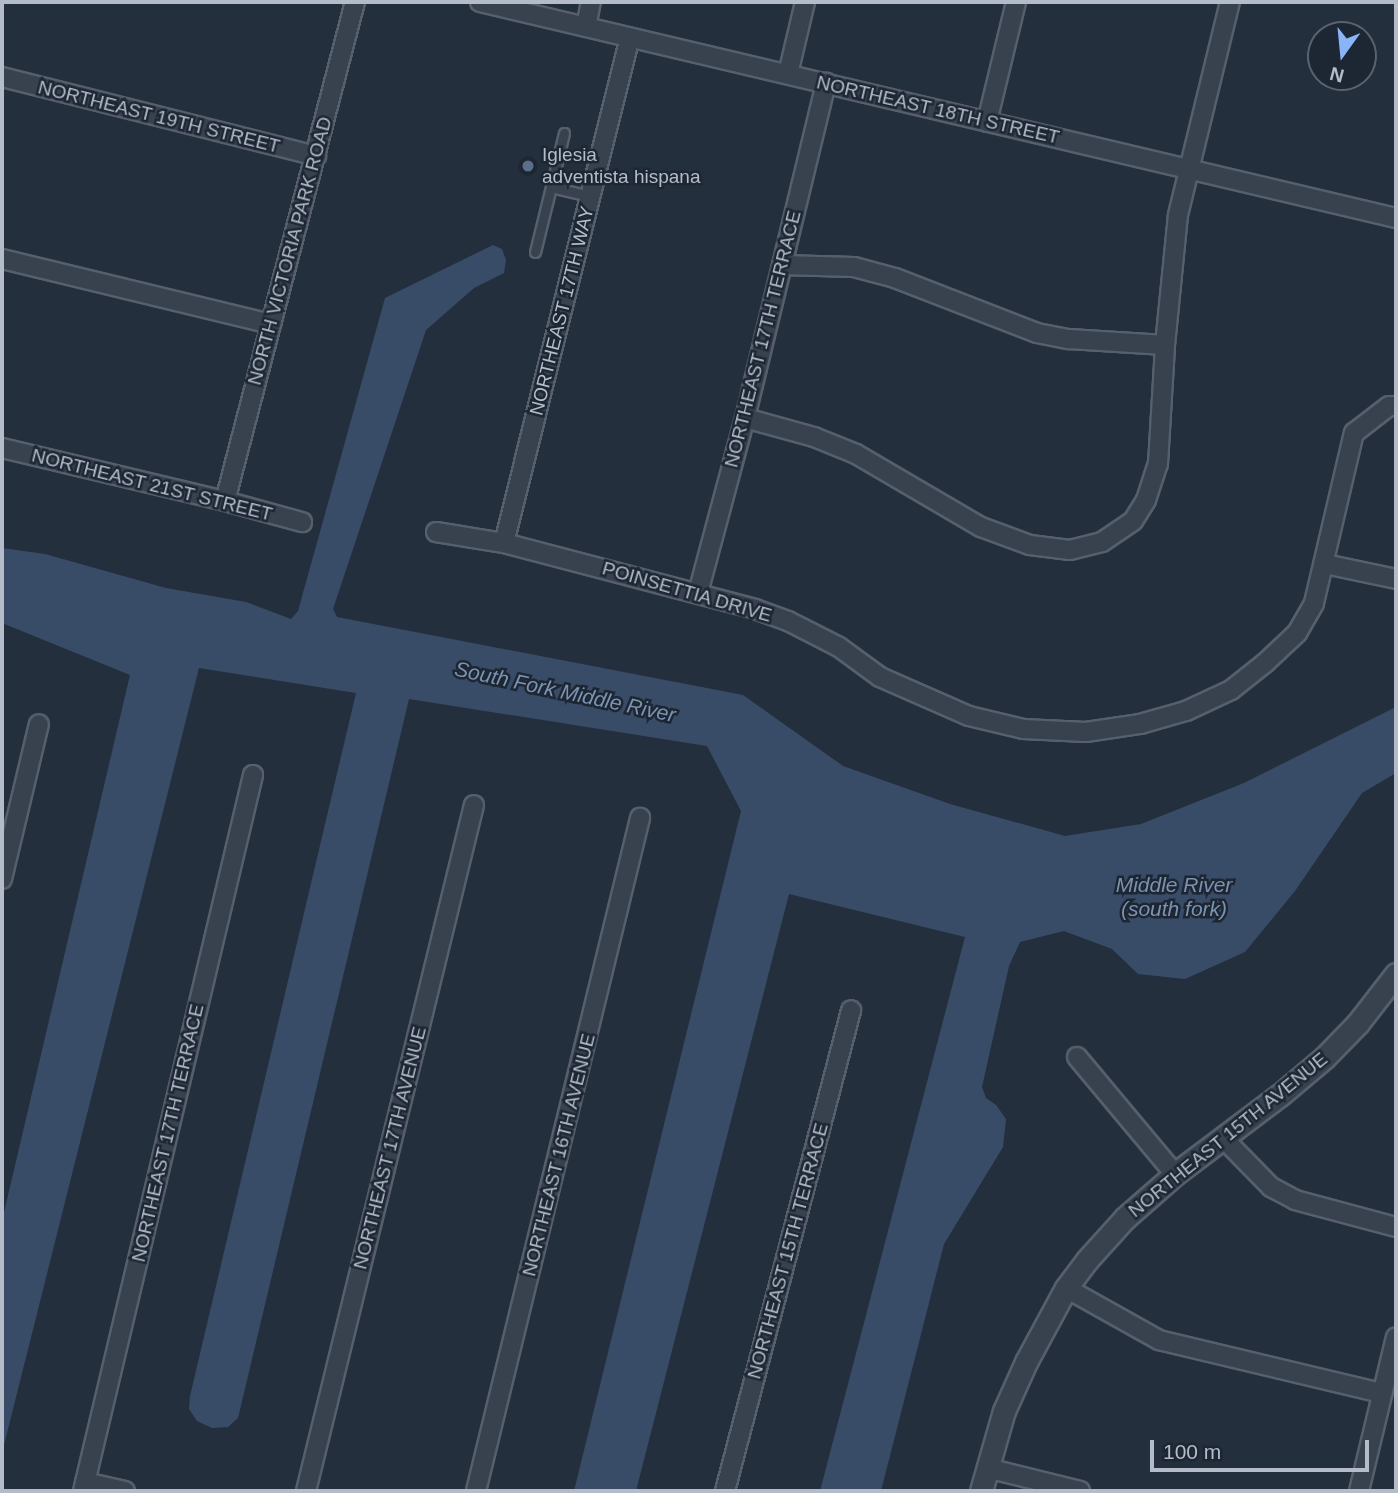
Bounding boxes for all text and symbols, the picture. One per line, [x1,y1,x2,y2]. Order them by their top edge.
north arrow [1307,21,1377,91]
text: N [1328,63,1346,87]
street label: NORTHEAST 18TH STREET [814,71,1062,149]
street label: NORTHEAST 19TH STREET [36,76,282,158]
street label: NORTH VICTORIA PARK ROAD [243,114,337,388]
place label: Iglesia adventista hispana [542,144,700,188]
marker: Iglesia adventista hispana [520,158,536,174]
street label: NORTHEAST 17TH WAY [525,204,599,418]
street label: NORTHEAST 17TH TERRACE [720,208,806,470]
street label: NORTHEAST 21ST STREET [29,444,275,526]
street label: POINSETTIA DRIVE [599,557,775,627]
water label: South Fork Middle River [452,656,678,728]
water label: Middle River (south fork) [1116,872,1232,922]
street label: NORTHEAST 17TH TERRACE [127,1002,209,1264]
street label: NORTHEAST 17TH AVENUE [349,1024,431,1272]
street label: NORTHEAST 16TH AVENUE [518,1031,600,1279]
street label: NORTHEAST 15TH AVENUE [1123,1047,1333,1223]
street label: NORTHEAST 15TH TERRACE [743,1120,833,1382]
scale bar [1153,1426,1372,1470]
text: 100 m [1163,1440,1221,1463]

